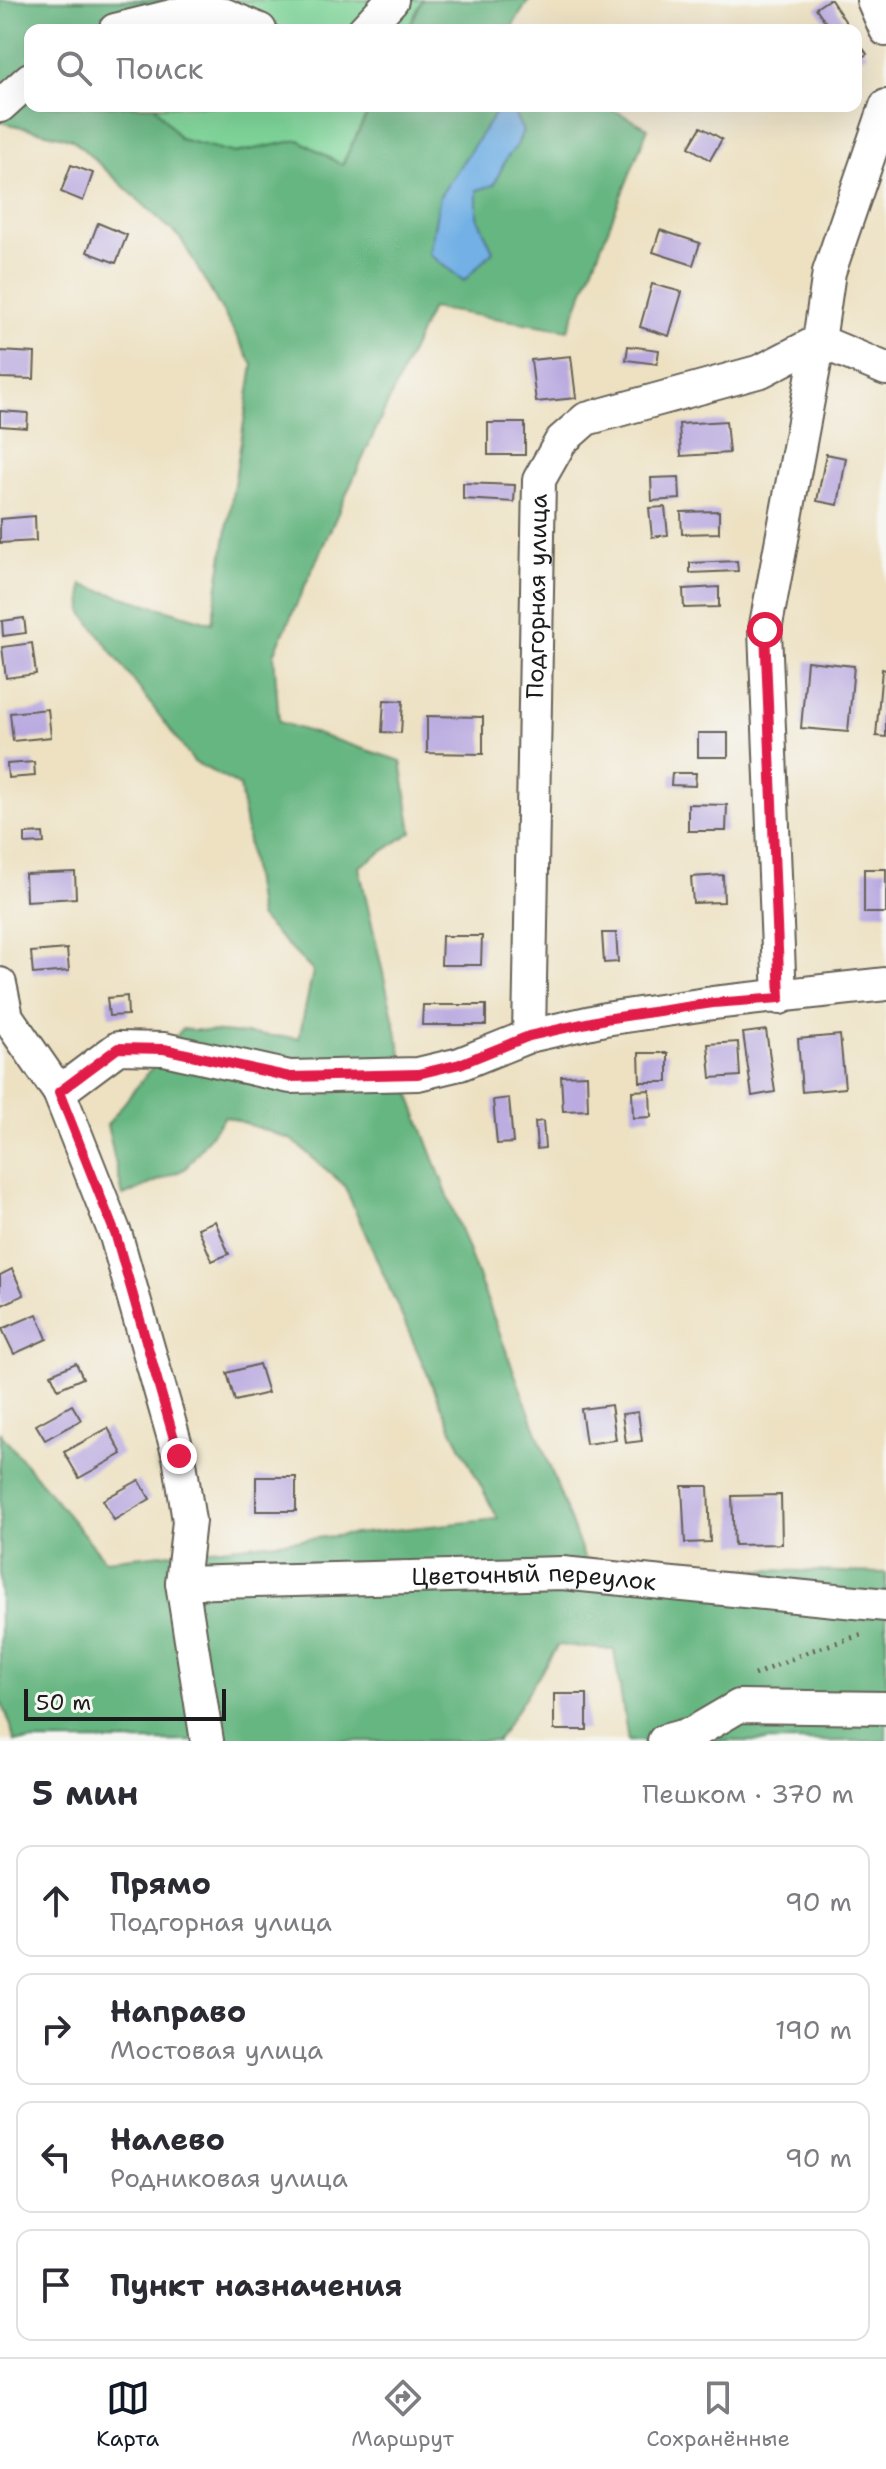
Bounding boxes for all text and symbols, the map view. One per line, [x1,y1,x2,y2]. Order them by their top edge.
search box [24,24,862,112]
icon: search [52,46,96,90]
text: Поиск [116,48,204,89]
street label: Подгорная улица [519,493,555,699]
route start [747,612,783,648]
route end [161,1438,197,1474]
street label: Цветочный переулок [411,1557,658,1598]
scale bar [24,1685,226,1721]
text: 50 m [36,1688,91,1717]
text: 5 мин [32,1770,139,1816]
text: Пешком · 370 m [642,1776,854,1811]
text: Прямо [110,1863,211,1904]
icon: ahead [34,1879,78,1923]
text: 90 m [785,1884,852,1919]
text: Подгорная улица [110,1904,332,1939]
text: Направо [110,1991,246,2032]
icon: right [34,2007,78,2051]
text: 190 m [775,2012,852,2047]
text: Мостовая улица [110,2032,323,2067]
text: Налево [110,2119,225,2160]
icon: left [34,2135,78,2179]
text: 90 m [785,2140,852,2175]
text: Родниковая улица [110,2160,348,2195]
icon: arrive [34,2263,78,2307]
text: Пункт назначения [110,2265,402,2306]
tab: Карта [96,2376,159,2453]
tab: Маршрут [351,2376,454,2453]
tab: Сохранённые [646,2376,790,2453]

